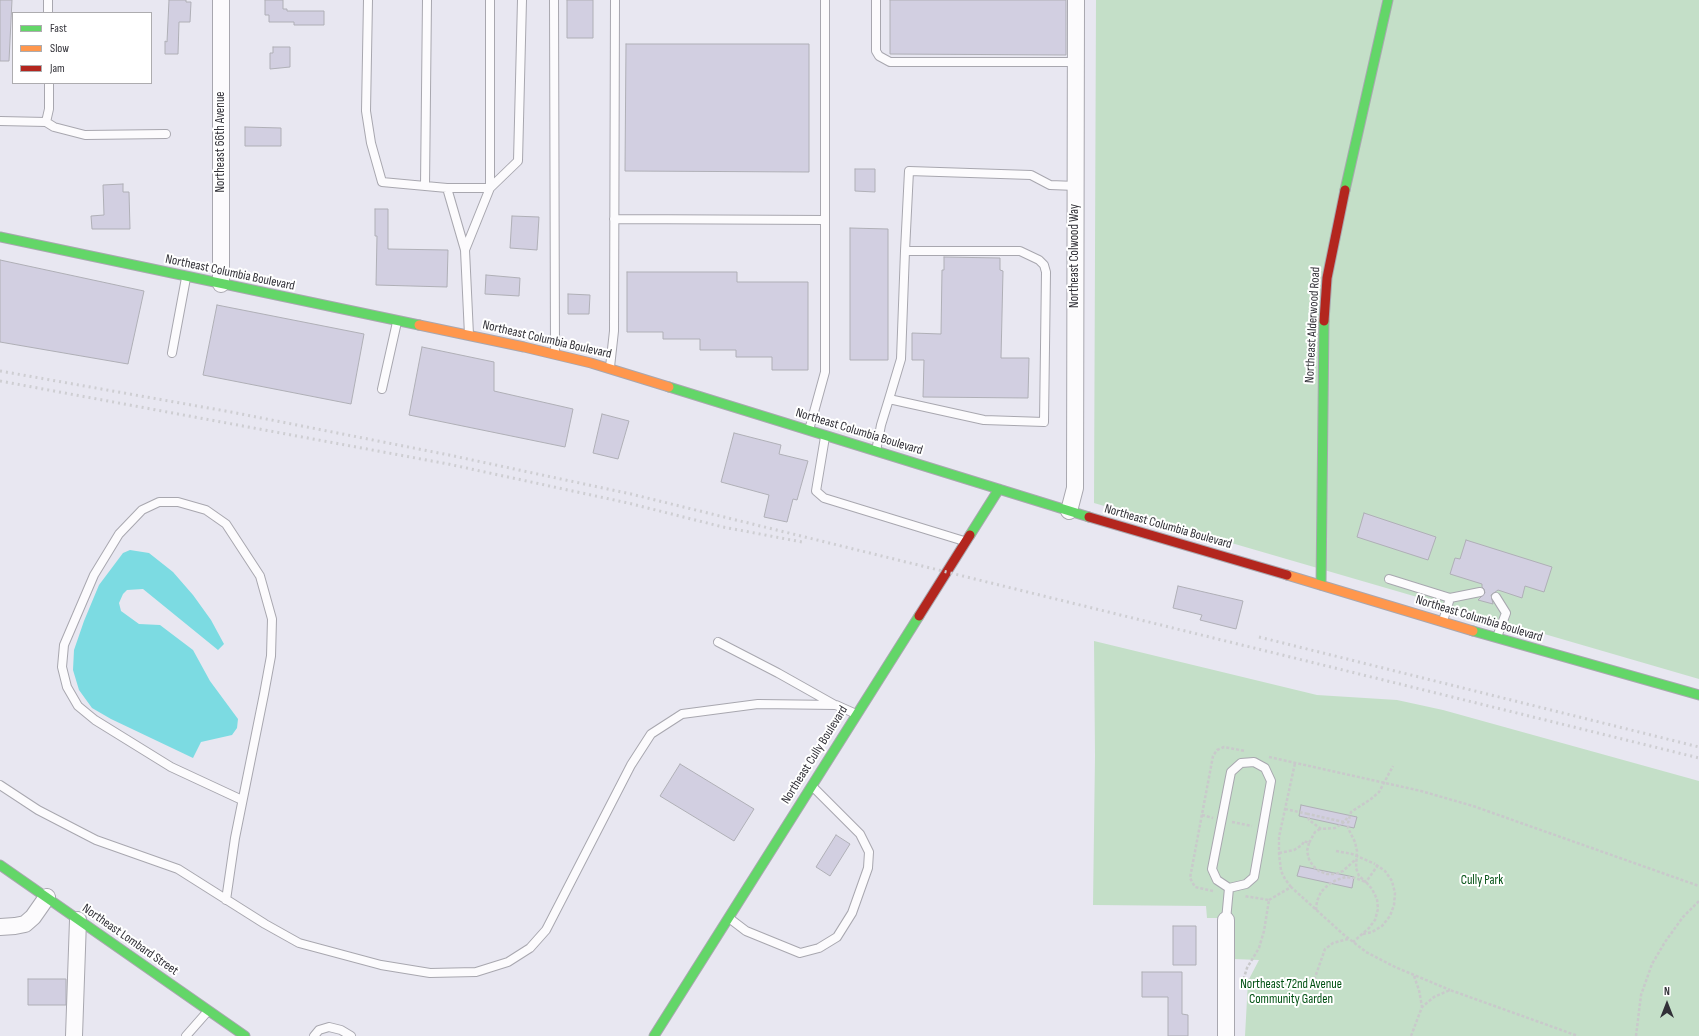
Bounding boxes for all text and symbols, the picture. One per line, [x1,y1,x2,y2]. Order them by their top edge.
legend [12,12,152,84]
text: Fast [50,21,67,36]
text: Slow [50,41,69,56]
text: Jam [50,61,65,76]
street label: Northeast 66th Avenue [213,91,229,193]
street label: Northeast Colwood Way [1067,204,1083,308]
street label: Northeast Columbia Boulevard [164,252,296,294]
street label: Northeast Alderwood Road [1302,267,1324,383]
street label: Northeast Columbia Boulevard [481,318,613,362]
street label: Northeast Columbia Boulevard [794,405,924,459]
street label: Northeast Columbia Boulevard [1102,501,1234,553]
street label: Northeast Columbia Boulevard [1414,592,1544,646]
street label: Northeast Cully Boulevard [778,703,852,807]
park label: Cully Park [1461,873,1503,889]
street label: Northeast Lombard Street [79,901,181,979]
park label: Northeast 72nd Avenue Community Garden [1240,977,1342,1008]
north arrow [1647,984,1687,1024]
text: N [1664,985,1670,998]

